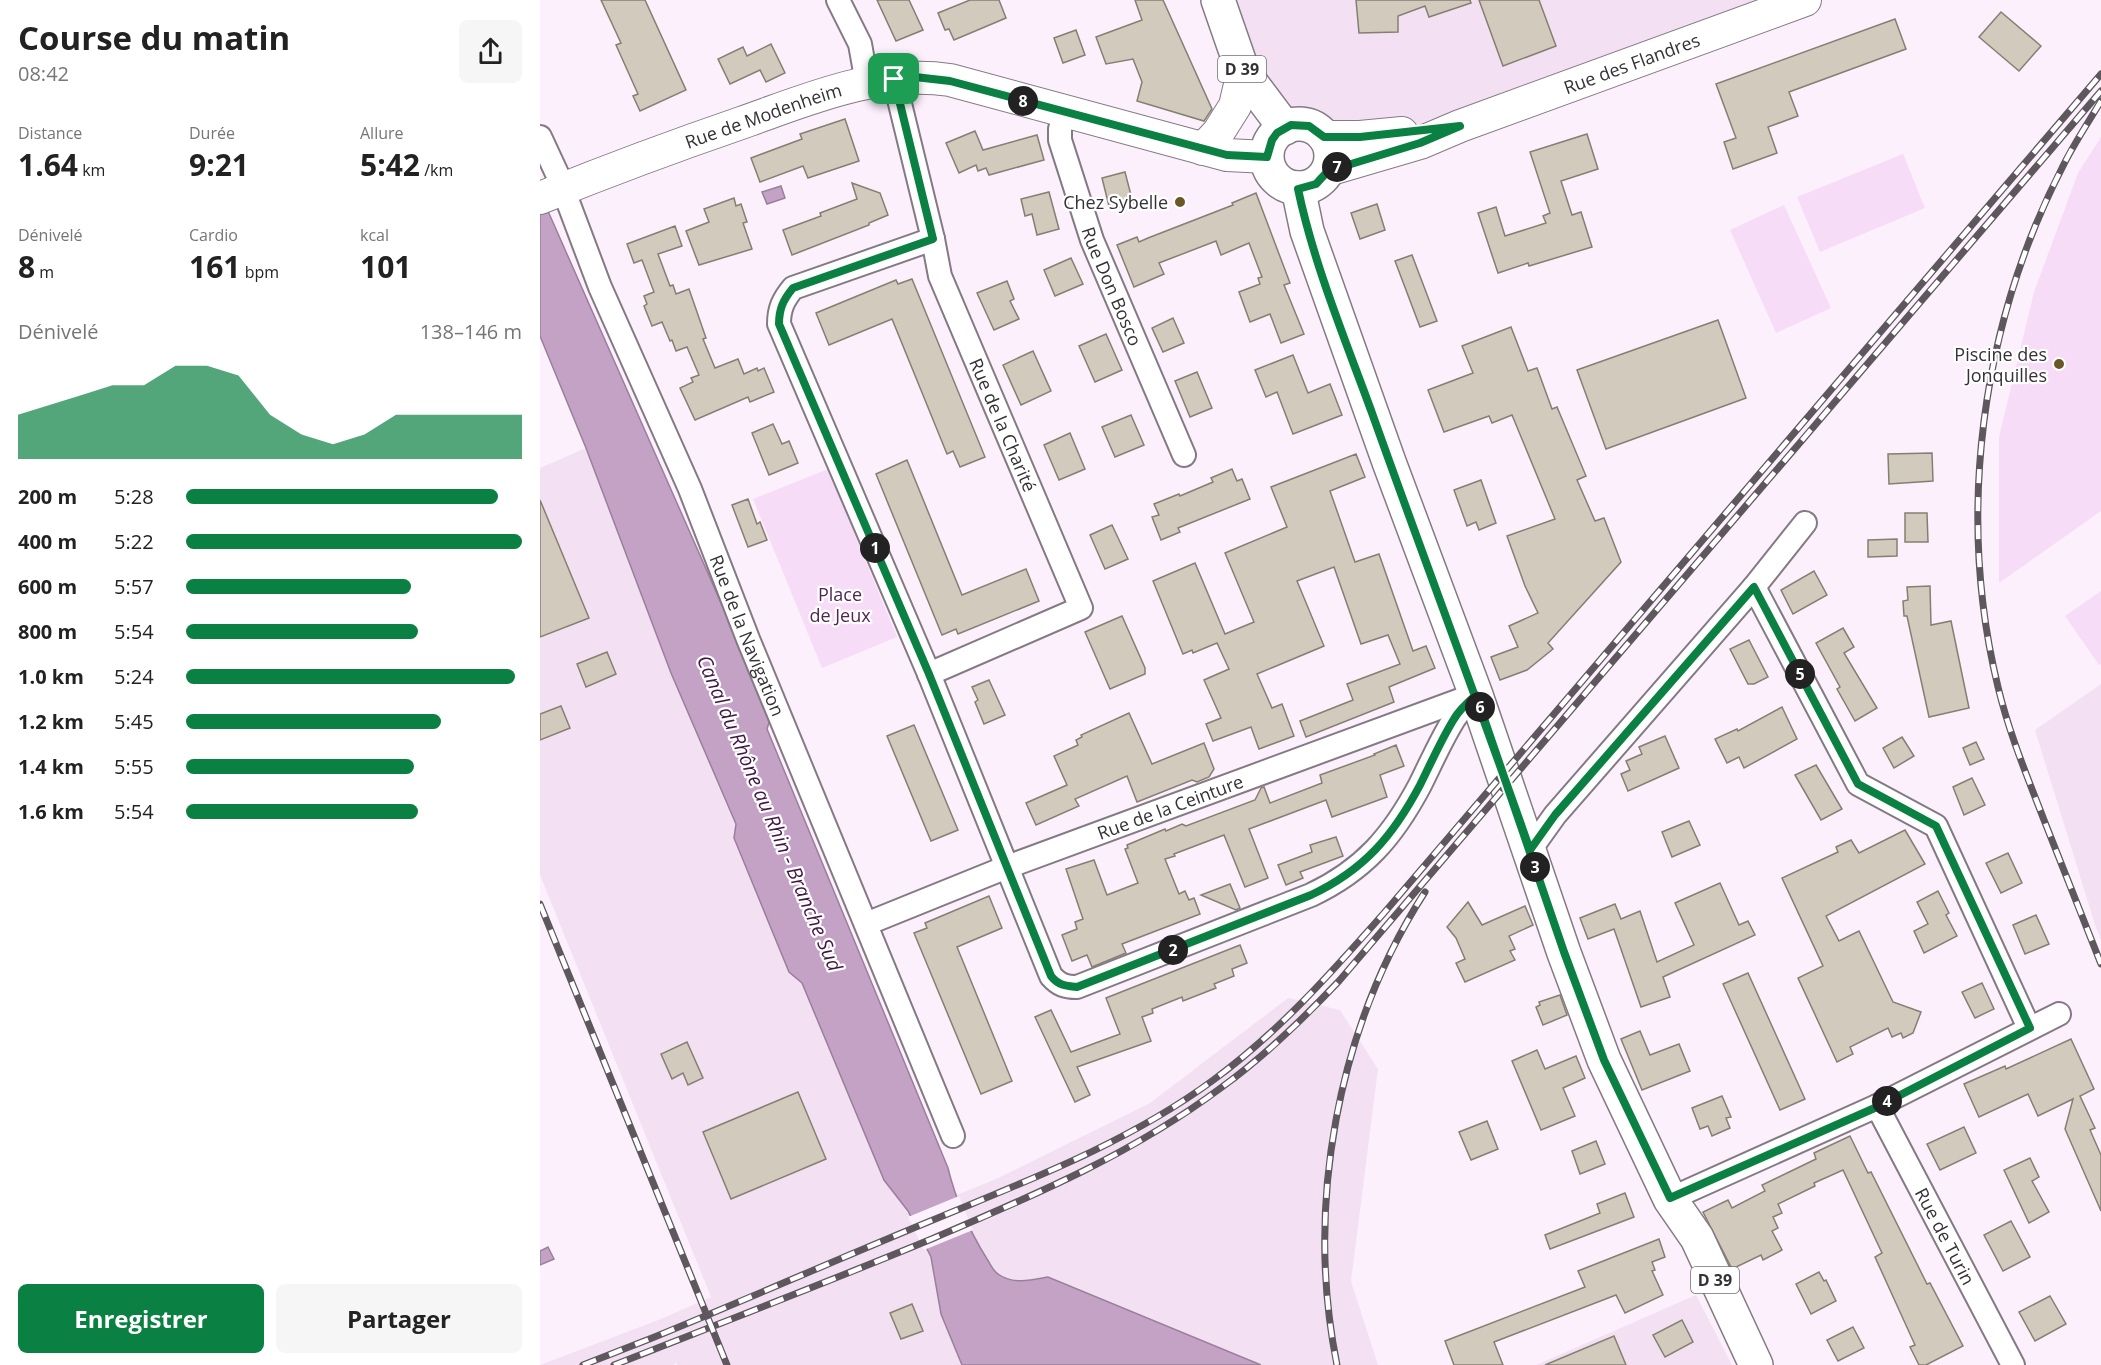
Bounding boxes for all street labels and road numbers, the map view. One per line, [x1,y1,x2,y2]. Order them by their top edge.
street label: Rue des Flandres [1560,27,1703,99]
road number: D 39 [1218,56,1266,82]
street label: Rue de Modenheim [682,77,844,154]
street label: Rue Don Bosco [1077,224,1148,349]
street label: Rue de la Charité [964,354,1042,495]
street label: Rue de la Navigation [705,551,790,720]
street label: Rue de la Ceinture [1094,769,1247,845]
street label: Rue de Turin [1910,1183,1981,1289]
road number: D 39 [1691,1267,1739,1293]

